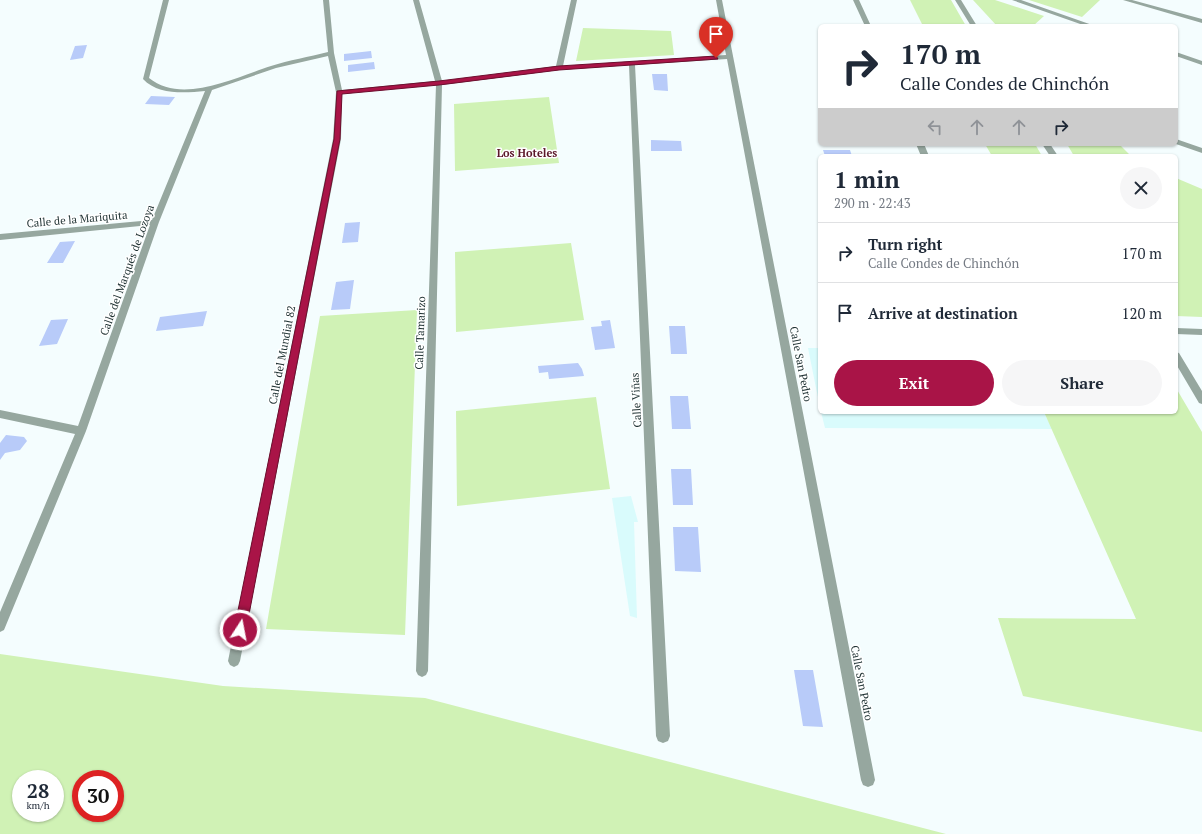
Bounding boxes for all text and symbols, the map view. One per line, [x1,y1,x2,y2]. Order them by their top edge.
pin [699,17,733,58]
icon: arrive [705,23,727,45]
text: 170 m [900,35,981,72]
icon: right [834,40,886,92]
text: Calle Condes de Chinchón [900,71,1109,95]
icon: left [924,116,946,138]
icon: ahead [966,116,988,138]
icon: ahead [1008,116,1030,138]
icon: right [1050,116,1072,138]
district label: Los Hoteles [497,146,557,160]
text: 1 min [834,163,900,195]
button: close [1120,167,1162,209]
text: 290 m · 22:43 [834,194,911,212]
street label: Calle del Marqués de Lozoya [97,202,157,337]
street label: Calle de la Mariquita [26,208,128,230]
text: Turn right [868,234,943,254]
icon: right [834,242,856,264]
text: 170 m [1121,243,1162,263]
text: Calle Condes de Chinchón [868,254,1019,272]
street label: Calle Tamarizo [412,296,428,370]
icon: arrive [834,302,856,324]
text: Arrive at destination [868,303,1018,323]
text: 120 m [1121,303,1162,323]
street label: Calle del Mundial 82 [266,304,298,405]
street label: Calle San Pedro [787,325,815,403]
button: Exit [834,360,994,406]
button: Share [1002,360,1162,406]
street label: Calle Viñas [628,372,644,428]
position arrow [219,609,261,651]
street label: Calle San Pedro [848,644,876,722]
speed limit sign: 30 [72,770,124,822]
text: 28 [27,777,49,804]
text: km/h [26,799,50,812]

